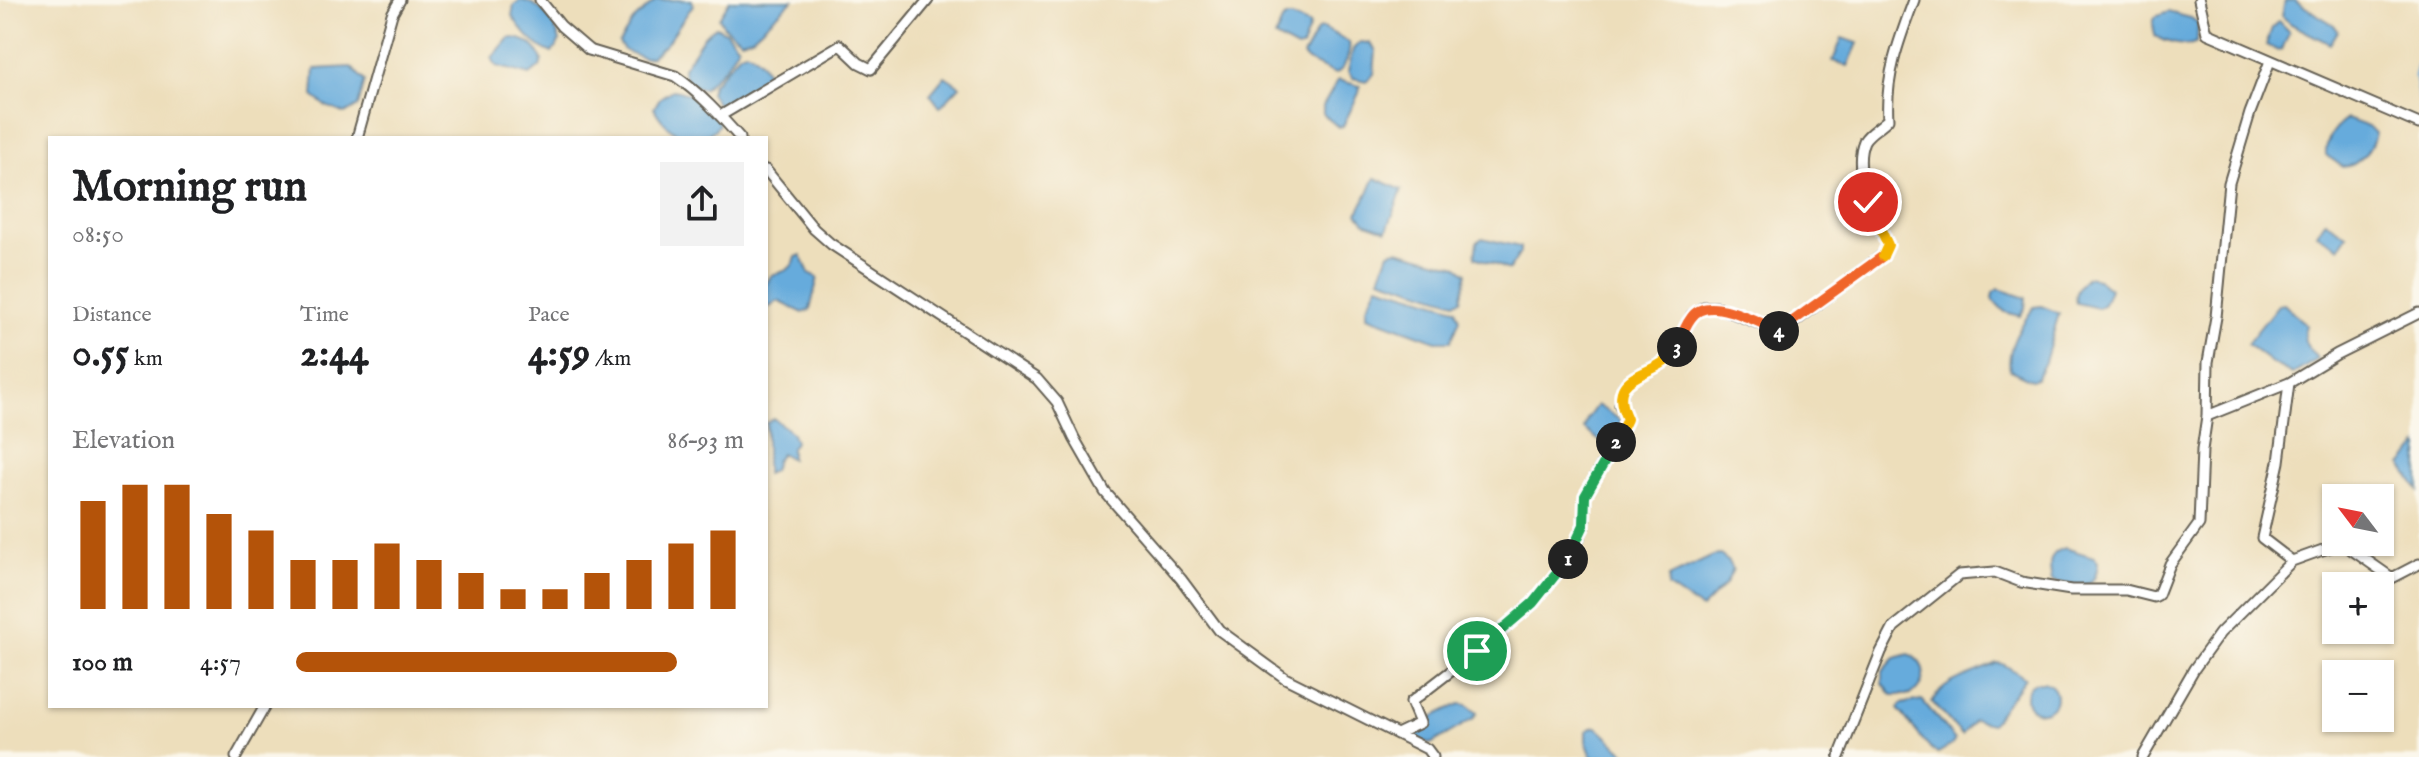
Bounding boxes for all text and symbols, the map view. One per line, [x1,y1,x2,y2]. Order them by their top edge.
text: Morning run [72,160,307,216]
button: share [660,162,744,246]
pin [1834,168,1902,236]
icon: check [1846,180,1890,224]
text: 08:50 [72,218,124,251]
text: Distance [72,301,152,329]
text: Time [300,301,349,329]
text: Pace [528,301,570,329]
pin: 4 [1759,311,1799,351]
text: 4 [1774,317,1784,345]
pin: 3 [1657,327,1697,367]
text: 0.55 [72,329,129,380]
text: 2:44 [300,329,369,380]
text: 4:59 [528,329,590,380]
text: 3 [1673,333,1681,361]
text: km [129,345,163,373]
text: /km [590,345,631,373]
pin: 2 [1596,422,1636,462]
text: Elevation [72,424,175,457]
text: 86–93 m [667,424,744,457]
text: 2 [1611,428,1621,456]
north arrow [2322,484,2394,556]
map controls [2322,484,2394,732]
pin: 1 [1548,539,1588,579]
text: 1 [1564,545,1572,573]
button: + [2322,572,2394,644]
pin [1443,617,1511,685]
icon: arrive [1455,629,1499,673]
text: 100 m [72,646,133,679]
text: 4:57 [200,646,241,679]
button: − [2322,660,2394,732]

